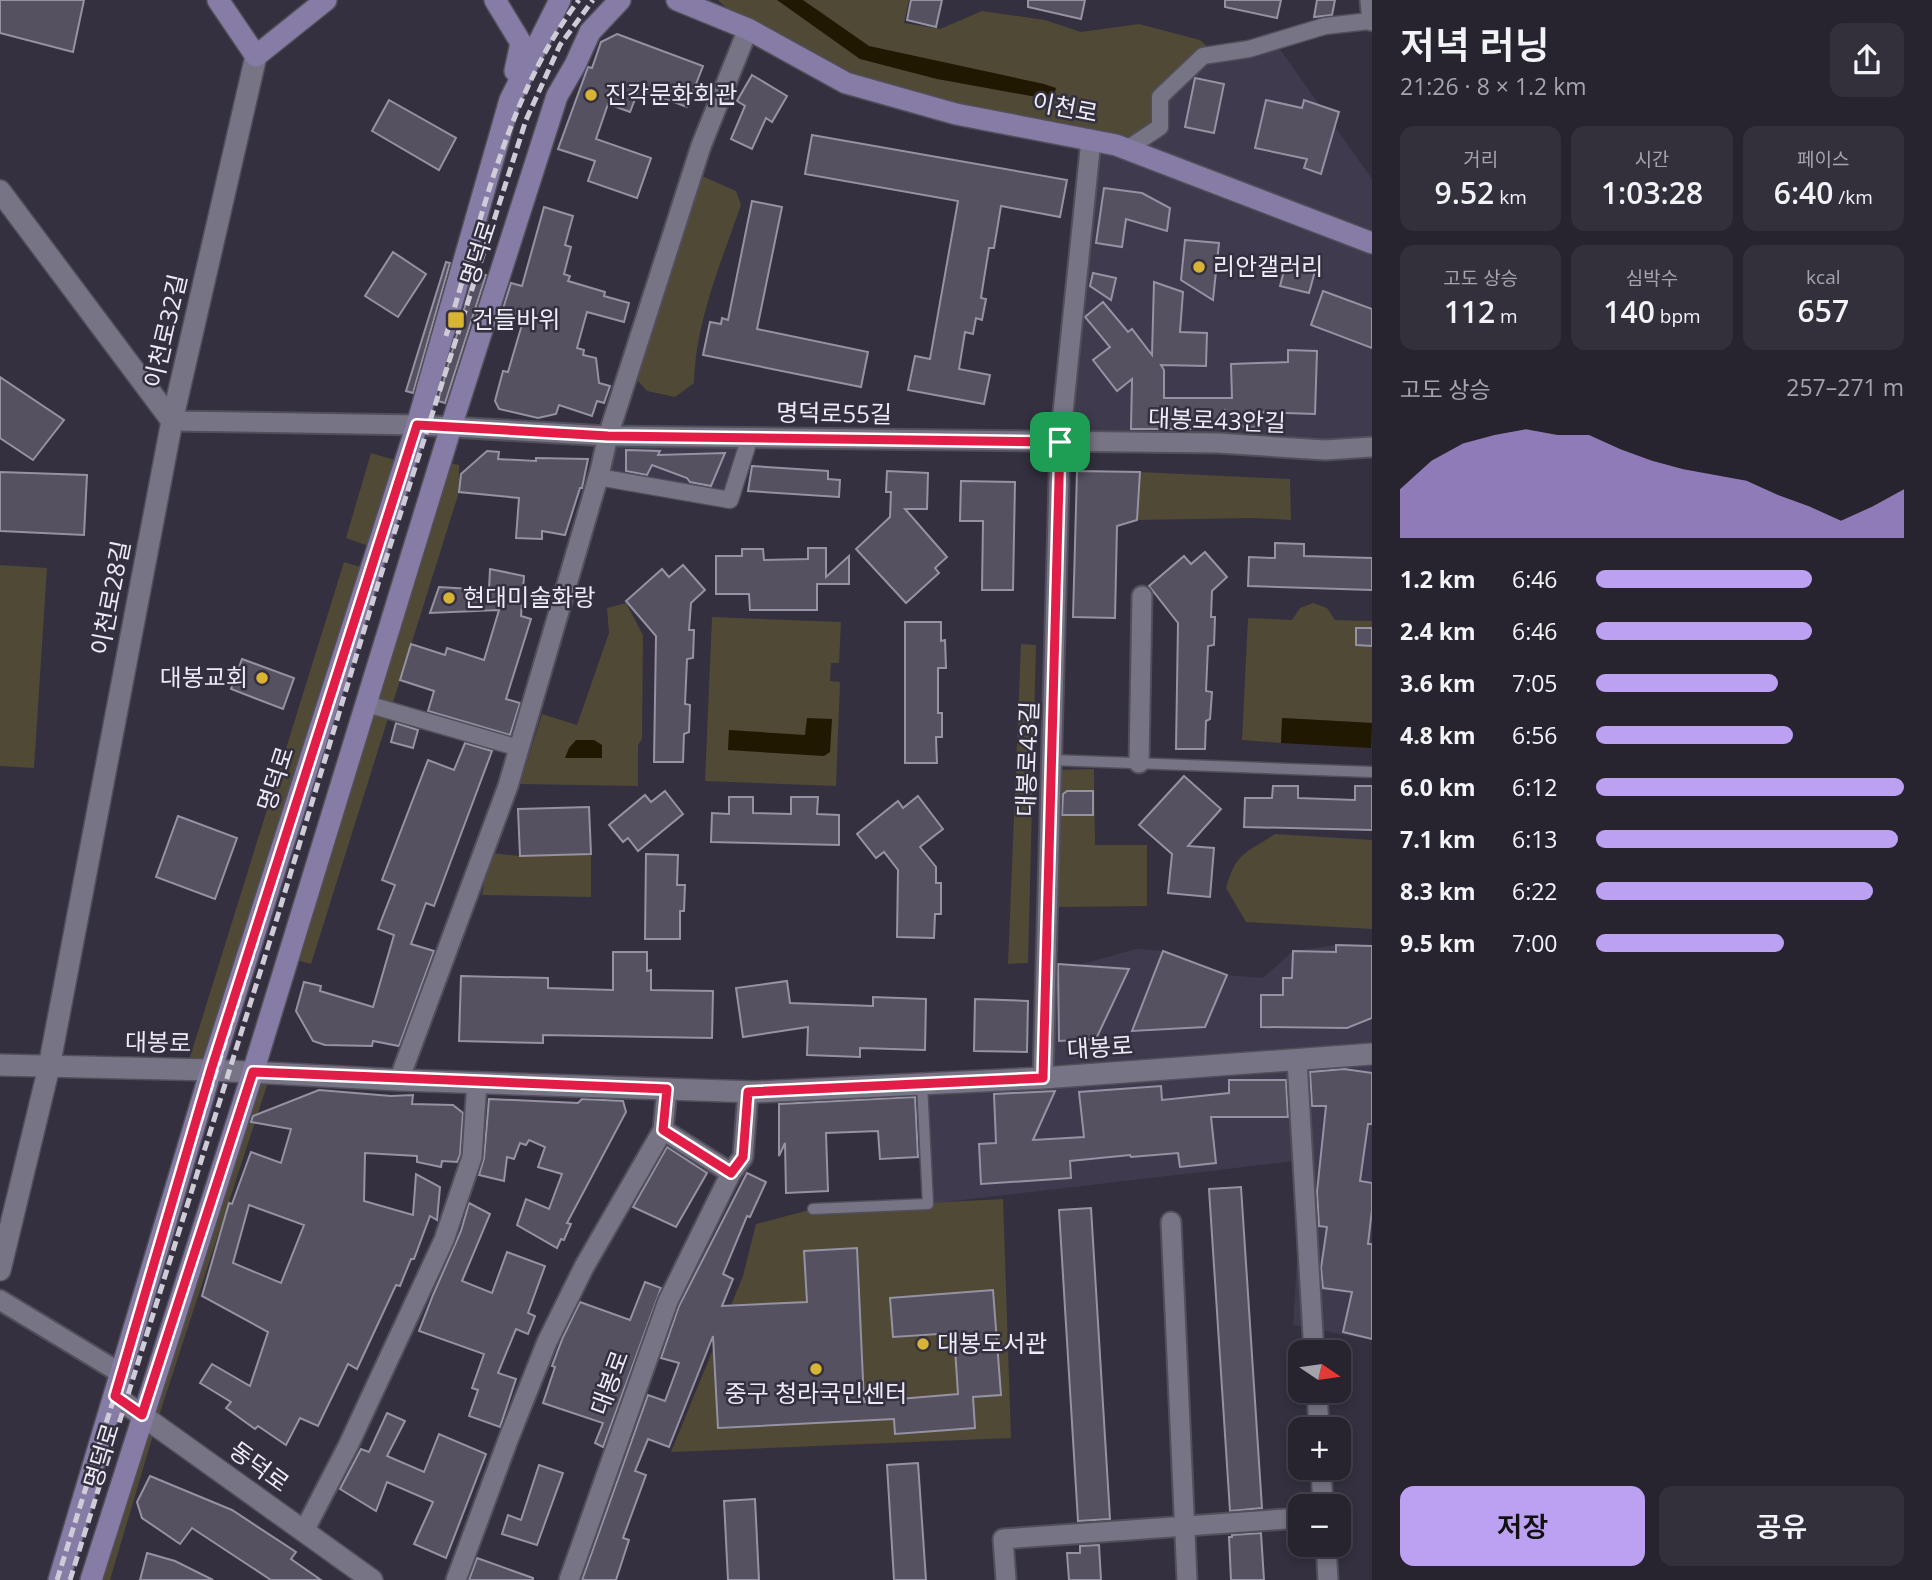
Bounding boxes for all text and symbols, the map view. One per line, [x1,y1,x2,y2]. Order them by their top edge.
text: 저녁 러닝 [1400,18,1550,70]
button: share [1830,23,1904,97]
text: 21:26 · 8 × 1.2 km [1400,70,1587,102]
place label: 진각문화회관 [605,77,737,110]
street label: 이천로 [1030,84,1101,129]
marker: 진각문화회관 [583,87,599,103]
text: 거리 [1463,146,1498,172]
text: 시간 [1635,146,1669,172]
text: 페이스 [1797,146,1850,172]
text: 9.52 [1435,172,1494,213]
text: 1:03:28 [1601,172,1703,213]
text: 6:40 [1774,172,1833,213]
text: km [1494,184,1527,210]
text: /km [1833,184,1873,210]
street label: 명덕로 [452,216,504,289]
place label: 리안갤러리 [1213,249,1323,282]
marker: 리안갤러리 [1191,259,1207,275]
text: kcal [1806,264,1841,290]
text: 고도 상승 [1443,265,1518,291]
text: 심박수 [1626,265,1678,291]
street label: 이천로32길 [135,271,194,391]
text: 657 [1798,290,1849,331]
text: 112 [1444,291,1495,332]
text: 140 [1603,291,1655,332]
place label: 건들바위 [472,302,560,335]
text: m [1495,303,1518,329]
text: bpm [1655,303,1701,329]
marker: 건들바위 [446,310,466,330]
text: 257–271 m [1786,371,1904,403]
text: 고도 상승 [1400,373,1491,405]
street label: 명덕로55길 [776,395,892,430]
street label: 대봉로43안길 [1148,401,1287,438]
pin [1030,412,1090,472]
icon: arrive [1041,423,1079,461]
street label: 이천로28길 [82,538,137,658]
text: 1.2 km [1400,563,1476,595]
text: 6:46 [1512,563,1558,595]
place label: 현대미술화랑 [463,580,595,613]
marker: 현대미술화랑 [441,590,457,606]
text: 2.4 km [1400,615,1476,647]
text: 6:46 [1512,615,1558,647]
place label: 대봉교회 [160,660,248,693]
text: 3.6 km [1400,667,1476,699]
text: 7:05 [1512,667,1558,699]
marker: 대봉교회 [254,670,270,686]
street label: 대봉로43길 [1008,701,1045,817]
text: 4.8 km [1400,719,1476,751]
text: 6:56 [1512,719,1558,751]
street label: 명덕로 [249,742,301,815]
text: 6.0 km [1400,771,1476,803]
text: 6:12 [1512,771,1558,803]
text: 7.1 km [1400,823,1476,855]
text: 6:13 [1512,823,1558,855]
text: 8.3 km [1400,875,1476,907]
text: 6:22 [1512,875,1558,907]
text: 9.5 km [1400,927,1476,959]
text: 7:00 [1512,927,1558,959]
street label: 대봉로 [125,1024,191,1059]
street label: 대봉로 [1066,1028,1134,1065]
place label: 대봉도서관 [937,1326,1047,1359]
marker: 대봉도서관 [915,1336,931,1352]
north arrow [1288,1340,1351,1404]
map controls [1288,1340,1351,1557]
street label: 대봉로 [582,1346,635,1419]
marker: 중구 청라국민센터 [808,1361,824,1377]
place label: 중구 청라국민센터 [725,1376,907,1409]
button: + [1288,1417,1351,1480]
street label: 명덕로 [75,1419,126,1492]
street label: 동덕로 [223,1433,296,1499]
button: 저장 [1400,1486,1645,1566]
button: 공유 [1659,1486,1904,1566]
button: − [1288,1494,1351,1557]

